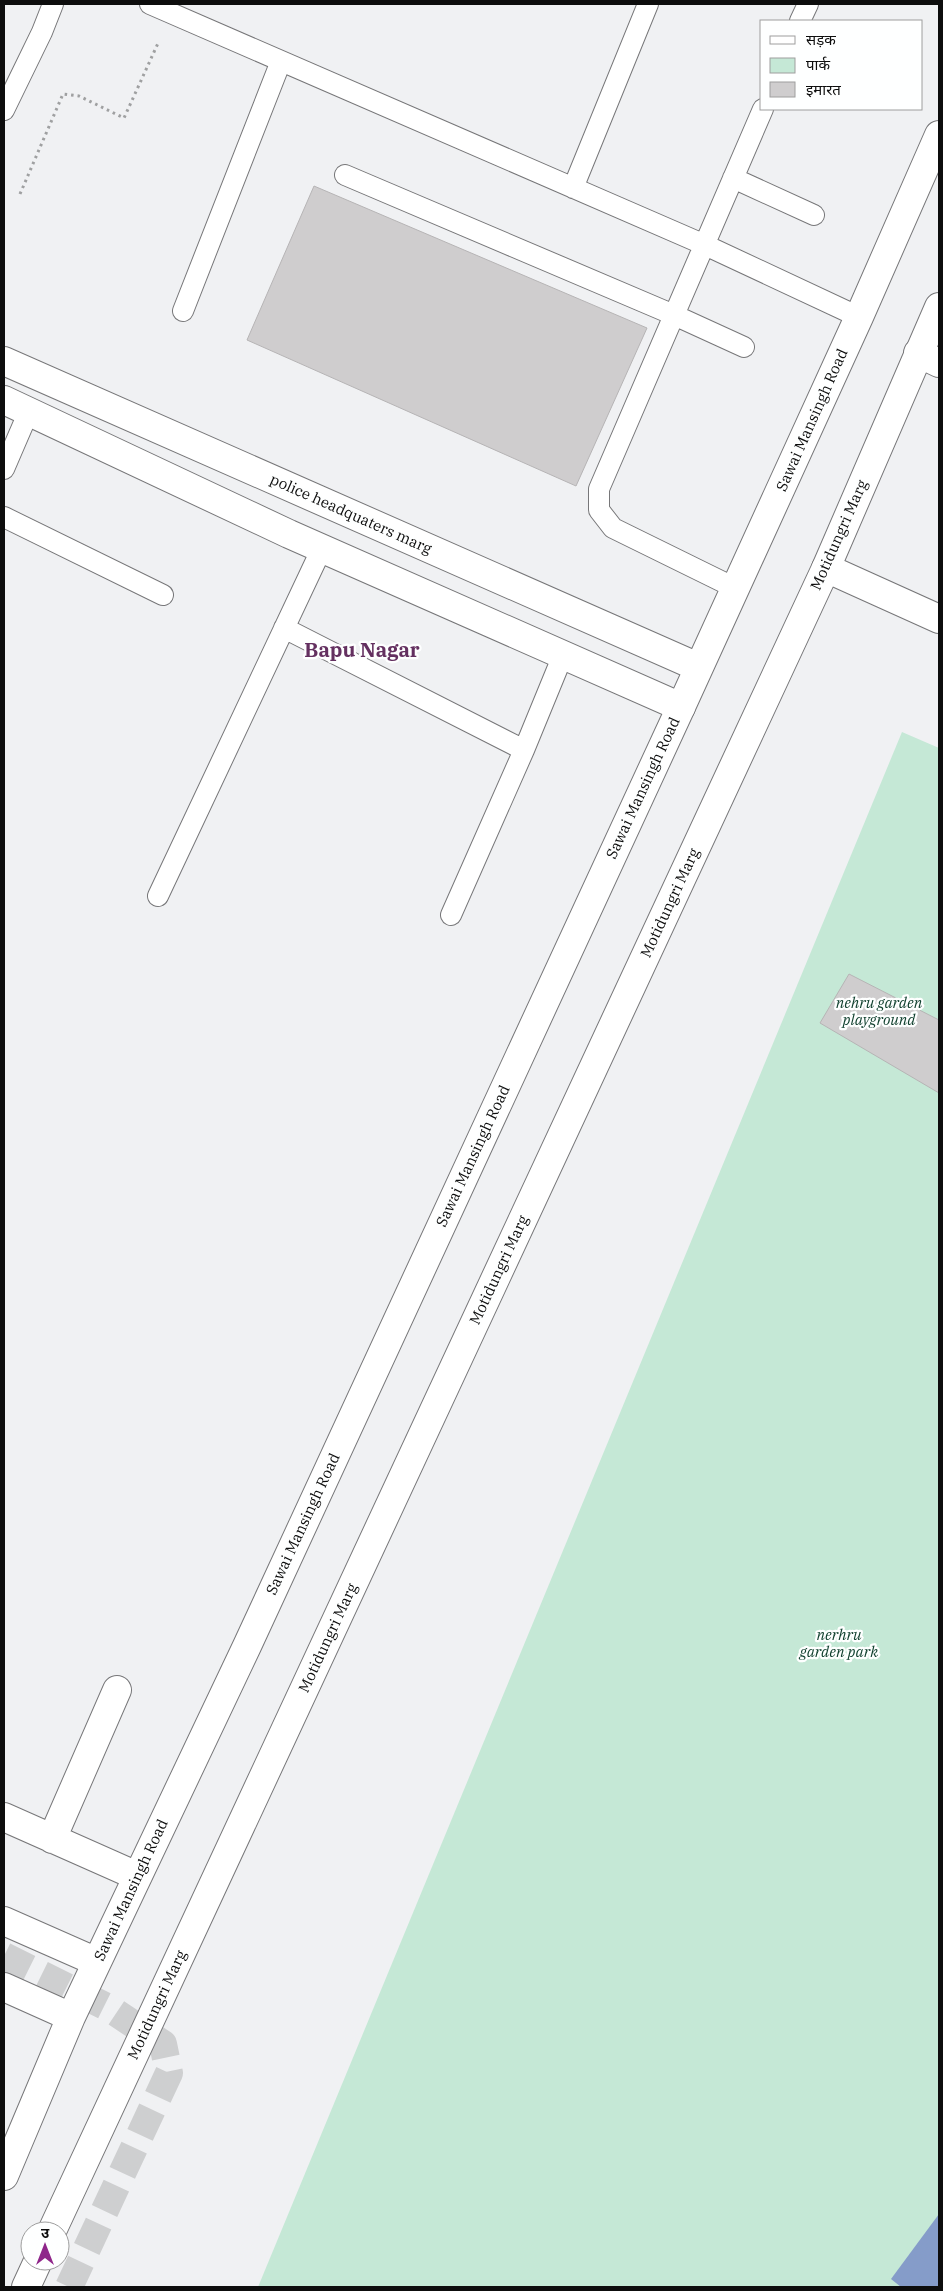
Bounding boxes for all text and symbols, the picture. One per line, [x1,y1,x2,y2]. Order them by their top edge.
legend [760,20,923,110]
text: सड़क [806,30,836,49]
text: पार्क [806,55,830,74]
text: इमारत [806,80,841,99]
street label: Sawai Mansingh Road [772,346,852,494]
street label: police headquaters marg [267,469,435,558]
street label: Motidungri Marg [806,477,871,593]
district label: Bapu Nagar [304,636,420,663]
street label: Sawai Mansingh Road [601,714,684,862]
street label: Motidungri Marg [636,845,703,961]
park label: nehru garden playground [836,993,923,1029]
street label: Sawai Mansingh Road [431,1082,514,1230]
street label: Motidungri Marg [465,1212,532,1328]
street label: Sawai Mansingh Road [261,1450,344,1598]
street label: Motidungri Marg [294,1580,361,1696]
park label: nerhru garden park [798,1625,878,1661]
street label: Sawai Mansingh Road [89,1816,172,1964]
street label: Motidungri Marg [123,1947,190,2063]
north arrow [20,2221,70,2271]
text: उ [41,2224,50,2242]

